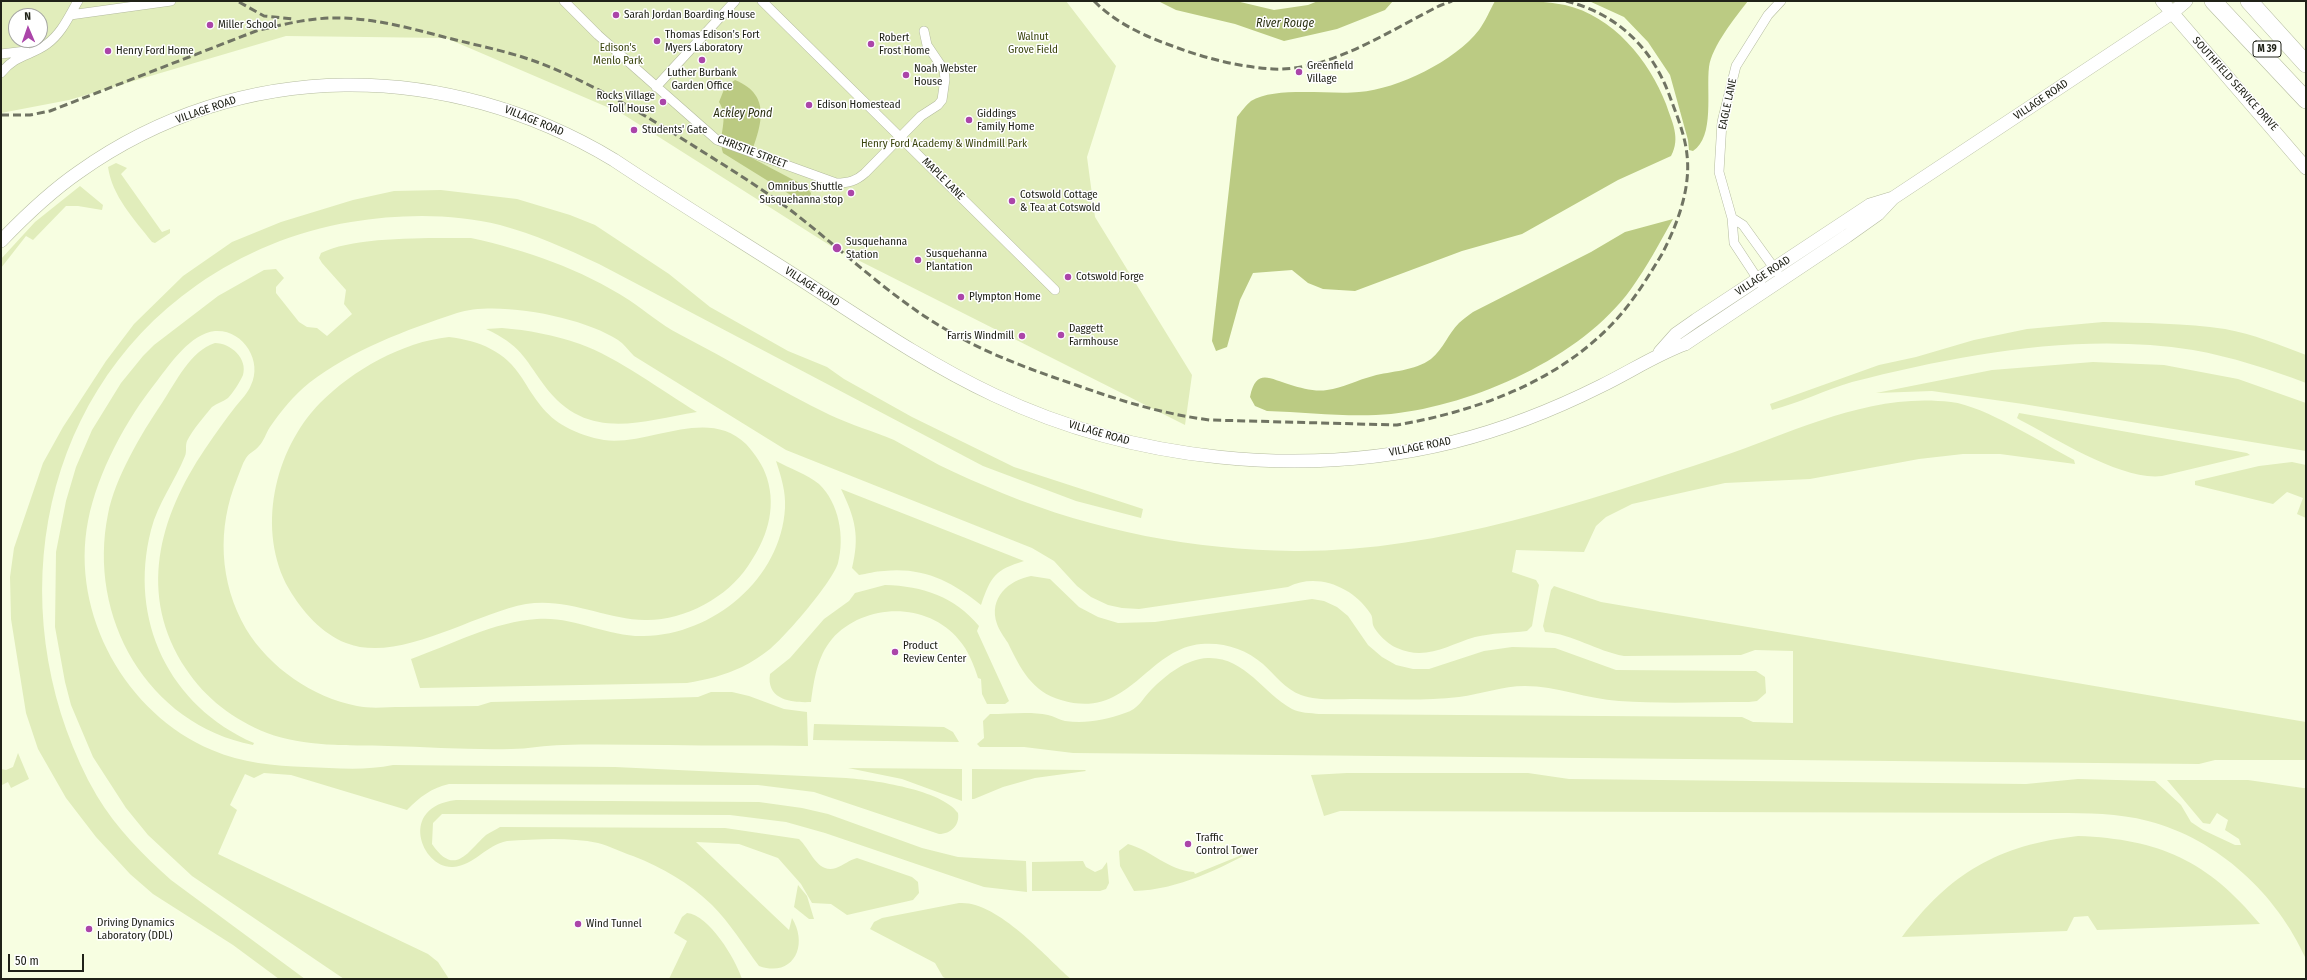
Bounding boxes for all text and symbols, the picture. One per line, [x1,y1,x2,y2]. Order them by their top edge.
north arrow [8,8,48,48]
place label: Sarah Jordan Boarding House [624,8,755,22]
text: N [24,10,31,23]
marker: Sarah Jordan Boarding House [611,10,621,20]
water label: River Rouge [1256,17,1314,31]
place label: Miller School [218,18,277,32]
marker: Miller School [205,20,215,30]
place label: Thomas Edison’s Fort Myers Laboratory [665,28,760,54]
park label: Walnut Grove Field [1008,30,1058,56]
place label: Robert Frost Home [879,31,930,57]
street label: SOUTHFIELD SERVICE DRIVE [2189,34,2281,134]
marker: Thomas Edison’s Fort Myers Laboratory [652,36,662,46]
marker: Robert Frost Home [866,39,876,49]
park label: Edison's Menlo Park [593,41,643,67]
road number: M 39 [2253,41,2281,57]
place label: Henry Ford Home [116,44,194,58]
marker: Henry Ford Home [103,46,113,56]
marker: Luther Burbank Garden Office [697,55,707,65]
place label: Greenfield Village [1307,59,1353,85]
place label: Noah Webster House [914,62,977,88]
place label: Luther Burbank Garden Office [667,66,737,92]
marker: Greenfield Village [1294,67,1304,77]
marker: Noah Webster House [901,70,911,80]
street label: EAGLE LANE [1716,77,1740,131]
street label: VILLAGE ROAD [2011,77,2071,123]
place label: Rocks Village Toll House [596,89,655,115]
street label: VILLAGE ROAD [174,94,238,126]
marker: Rocks Village Toll House [658,97,668,107]
place label: Edison Homestead [817,98,901,112]
marker: Edison Homestead [804,100,814,110]
street label: VILLAGE ROAD [502,103,566,139]
water label: Ackley Pond [714,107,772,121]
place label: Giddings Family Home [977,107,1034,133]
marker: Giddings Family Home [964,115,974,125]
place label: Students' Gate [642,123,707,137]
marker: Students' Gate [629,125,639,135]
street label: CHRISTIE STREET [715,133,789,171]
park label: Henry Ford Academy & Windmill Park [861,137,1027,151]
street label: MAPLE LANE [919,155,967,203]
place label: Omnibus Shuttle Susquehanna stop [759,180,843,206]
marker: Omnibus Shuttle Susquehanna stop [846,188,856,198]
place label: Cotswold Cottage & Tea at Cotswold [1020,188,1100,214]
marker: Cotswold Cottage & Tea at Cotswold [1007,196,1017,206]
place label: Susquehanna Station [846,235,907,261]
marker: Susquehanna Station [831,242,843,254]
place label: Susquehanna Plantation [926,247,987,273]
street label: VILLAGE ROAD [1733,253,1793,299]
marker: Susquehanna Plantation [913,255,923,265]
street label: VILLAGE ROAD [782,264,842,310]
place label: Cotswold Forge [1076,270,1144,284]
marker: Cotswold Forge [1063,272,1073,282]
place label: Plympton Home [969,290,1041,304]
marker: Plympton Home [956,292,966,302]
place label: Daggett Farmhouse [1069,322,1118,348]
place label: Farris Windmill [947,329,1014,343]
marker: Daggett Farmhouse [1056,330,1066,340]
marker: Farris Windmill [1017,331,1027,341]
street label: VILLAGE ROAD [1067,418,1131,448]
street label: VILLAGE ROAD [1388,435,1452,459]
place label: Product Review Center [903,639,966,665]
marker: Product Review Center [890,647,900,657]
place label: Traffic Control Tower [1196,831,1258,857]
marker: Traffic Control Tower [1183,839,1193,849]
place label: Driving Dynamics Laboratory (DDL) [97,916,174,942]
place label: Wind Tunnel [586,917,642,931]
marker: Wind Tunnel [573,919,583,929]
marker: Driving Dynamics Laboratory (DDL) [84,924,94,934]
scale bar [10,946,86,972]
text: 50 m [15,954,39,968]

